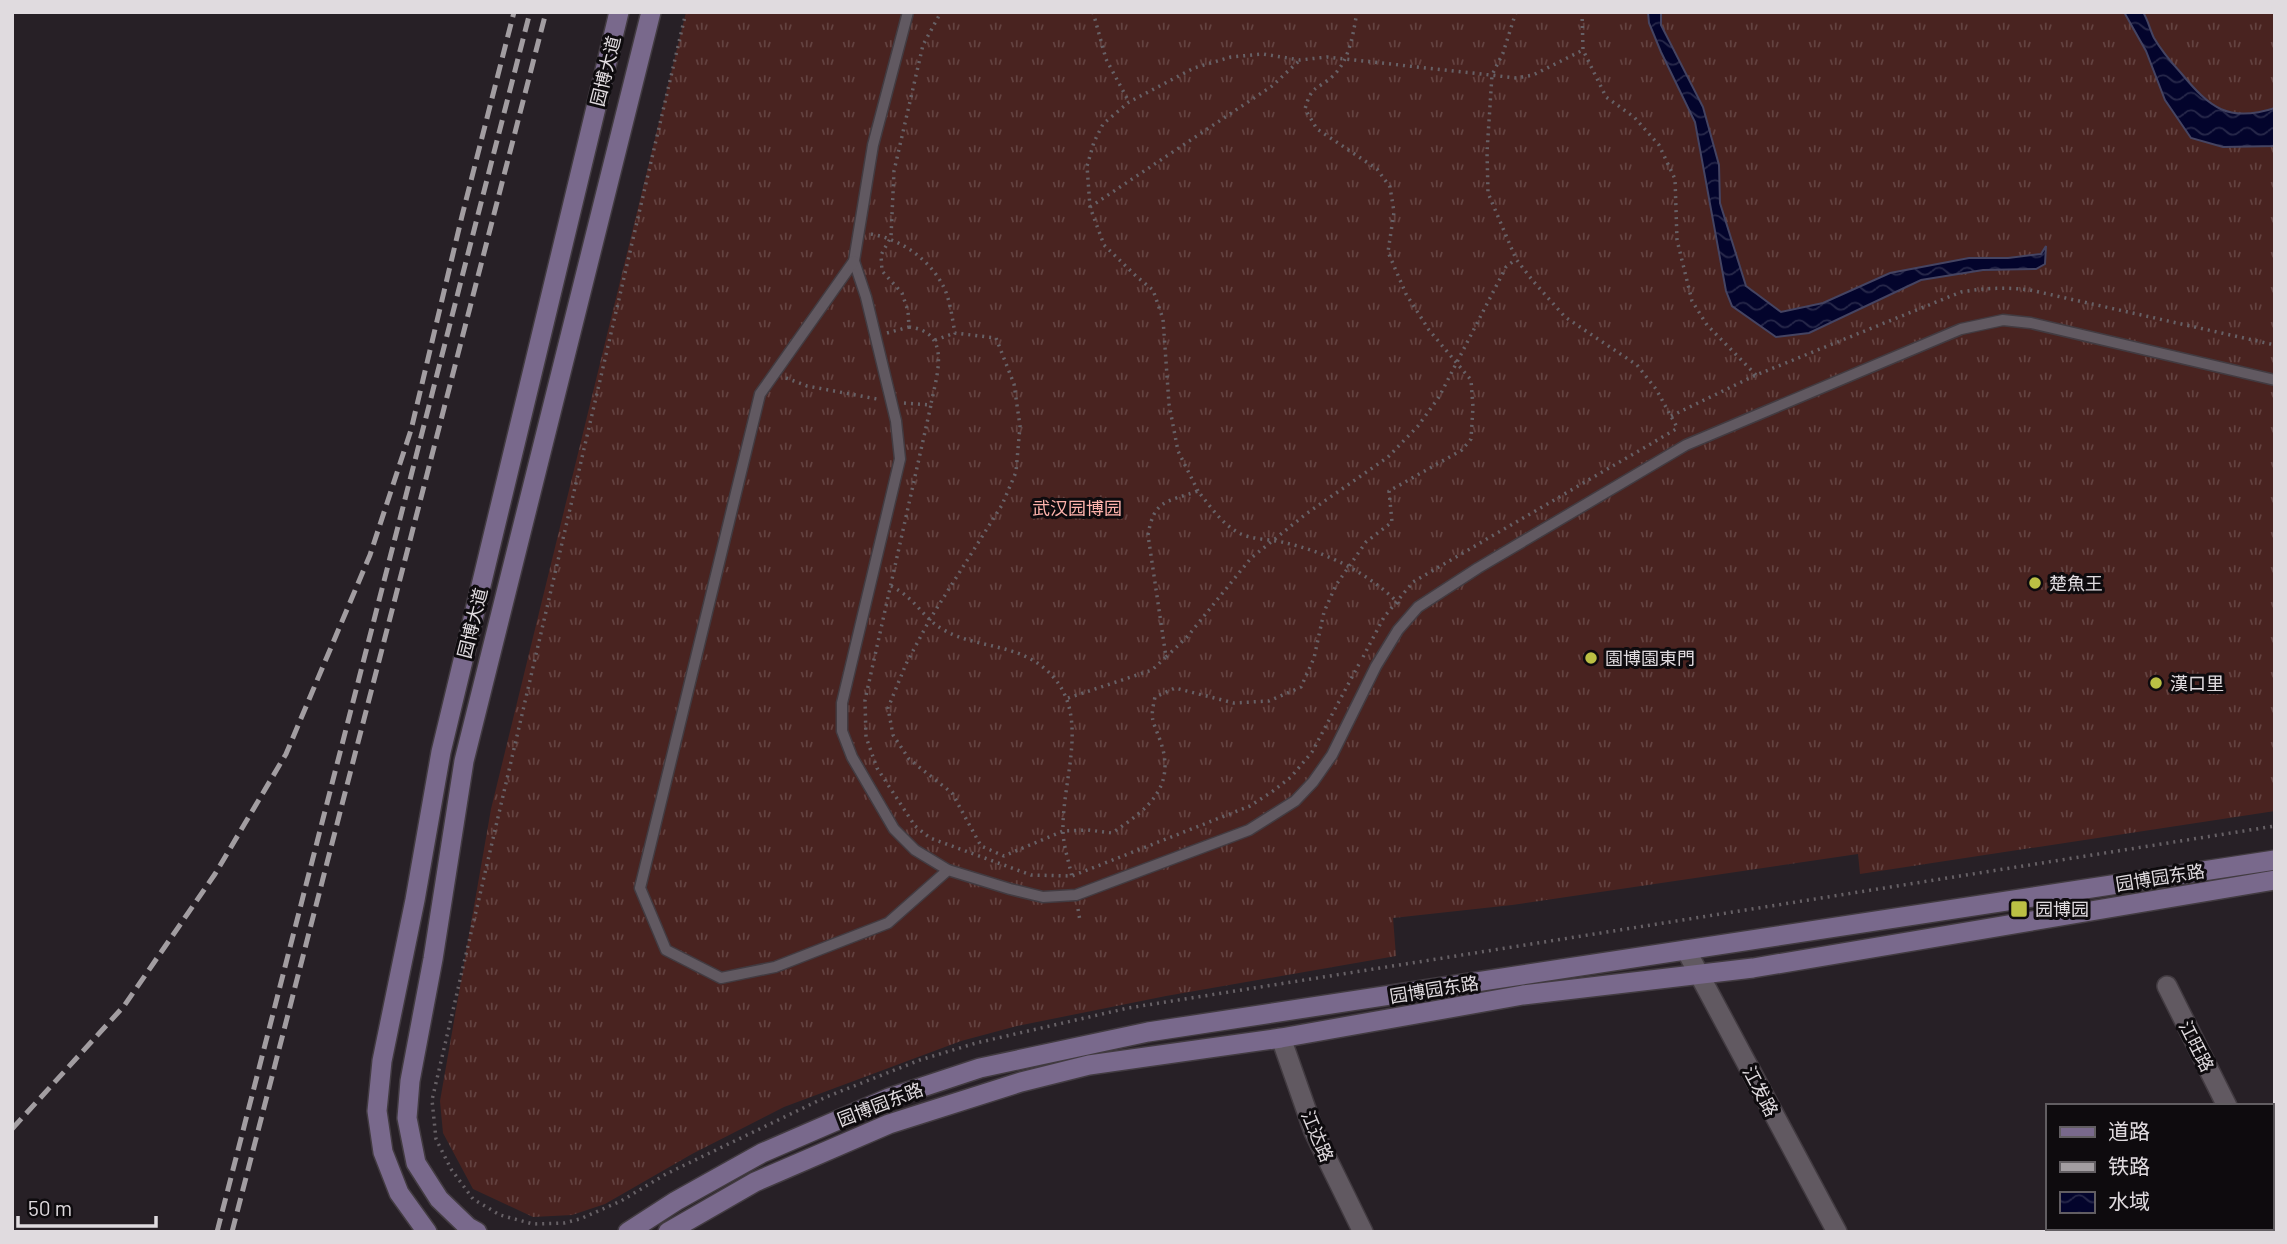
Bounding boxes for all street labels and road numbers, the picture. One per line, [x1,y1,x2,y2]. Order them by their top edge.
street label: 园博大道 [586,33,624,109]
street label: 园博大道 [453,585,491,661]
street label: 园博园东路 [2114,859,2206,895]
street label: 园博园东路 [1388,971,1480,1007]
street label: 江旺路 [2175,1017,2219,1075]
street label: 江发路 [1739,1062,1783,1120]
street label: 园博园东路 [834,1078,926,1130]
street label: 江达路 [1297,1107,1339,1165]

